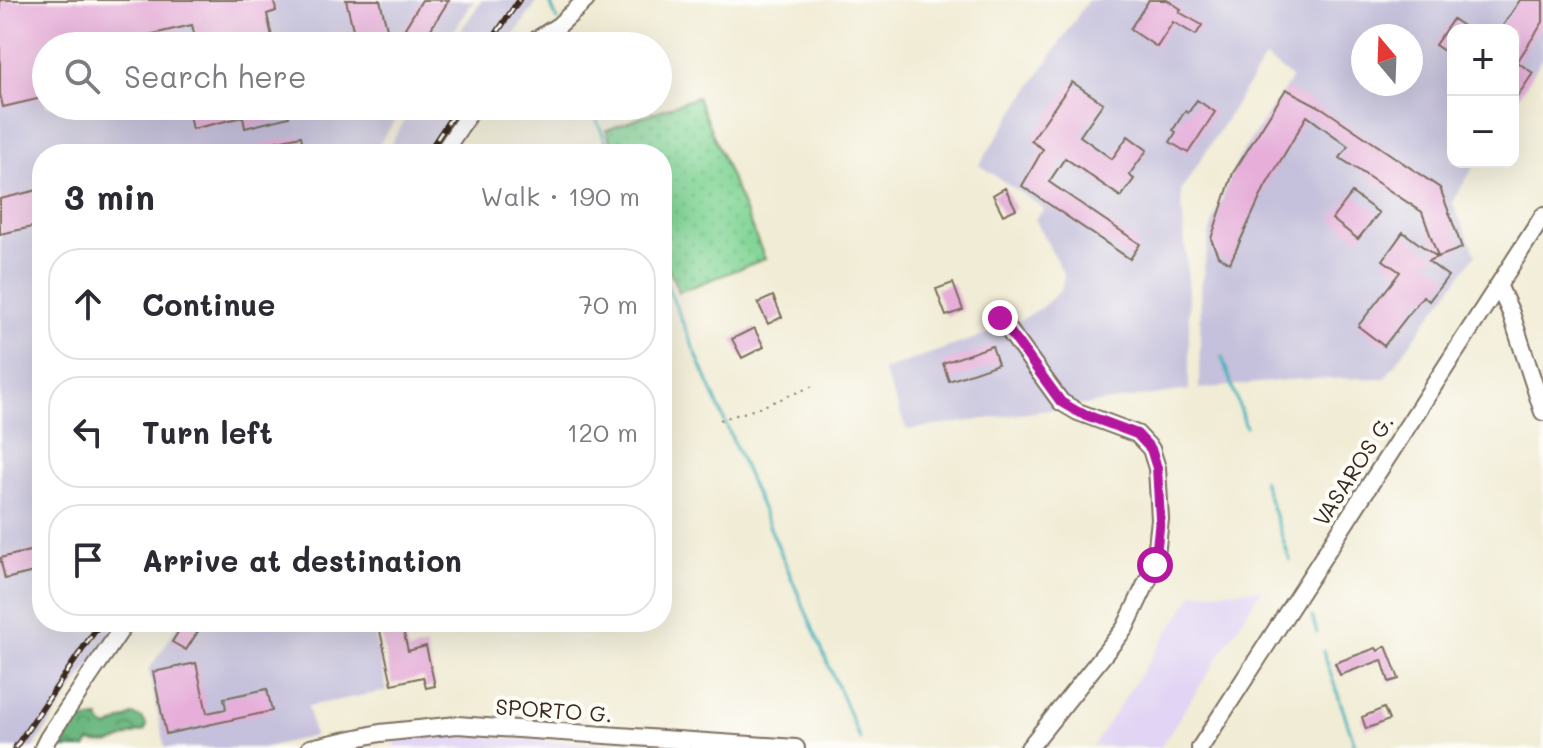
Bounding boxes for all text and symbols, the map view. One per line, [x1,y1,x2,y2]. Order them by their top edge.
north arrow [1351,24,1423,96]
map controls [1447,24,1519,168]
button: + [1447,24,1519,96]
search box [32,32,672,120]
icon: search [60,54,104,98]
text: Search here [124,56,307,96]
button: − [1447,96,1519,168]
text: 3 min [64,174,155,219]
text: Walk · 190 m [481,179,640,213]
icon: ahead [66,282,110,326]
text: Continue [142,284,275,324]
text: 70 m [578,287,638,321]
route end [982,300,1018,336]
street label: VASAROS G. [1306,409,1400,531]
icon: left [66,410,110,454]
text: Turn left [142,412,273,452]
text: 120 m [567,415,638,449]
icon: arrive [66,538,110,582]
text: Arrive at destination [142,540,462,580]
route start [1137,547,1173,583]
street label: SPORTO G. [495,691,613,729]

